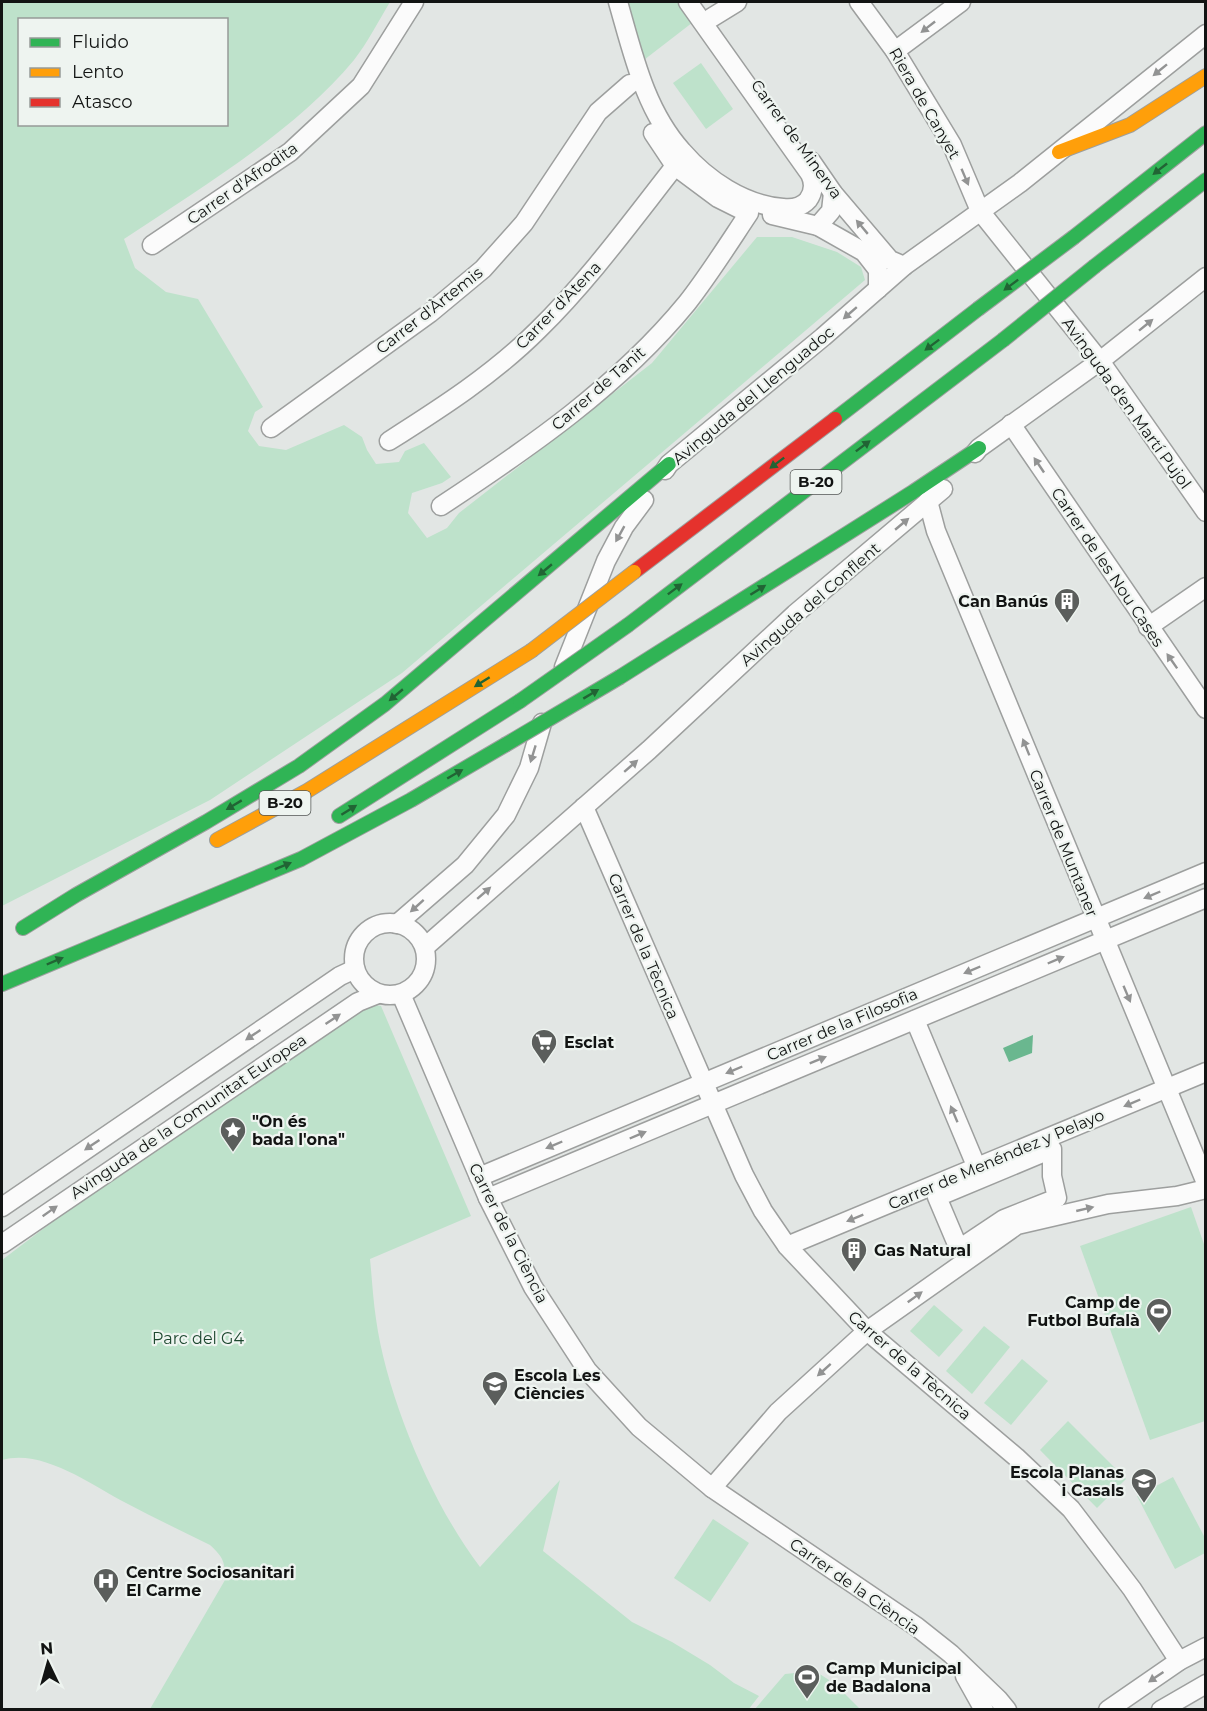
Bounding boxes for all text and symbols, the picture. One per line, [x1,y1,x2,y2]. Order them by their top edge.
legend [18,18,228,126]
one-way arrow [921,20,936,32]
text: Fluido [72,31,129,53]
street label: Riera de Canyet [885,44,964,163]
text: Lento [72,61,124,83]
one-way arrow [1152,64,1168,77]
street label: Carrer de Minerva [747,76,846,203]
text: Atasco [72,91,132,113]
street label: Carrer d'Afrodita [183,138,301,229]
one-way arrow [1152,163,1167,175]
one-way arrow [960,168,970,186]
one-way arrow [856,220,869,235]
street label: Carrer d'Atena [512,258,605,353]
street label: Carrer d'Àrtemis [372,263,486,358]
one-way arrow [1003,278,1018,290]
one-way arrow [843,307,858,320]
street label: Avinguda d'en Martí Pujol [1058,314,1195,493]
one-way arrow [1138,318,1154,331]
street label: Avinguda del Llenguadoc [669,322,838,469]
one-way arrow [924,338,939,350]
street label: Carrer de Tanit [548,342,649,434]
one-way arrow [855,440,871,452]
one-way arrow [769,457,784,469]
one-way arrow [1034,457,1045,473]
road number: B-20 [790,470,842,494]
street label: Carrer de les Nou Cases [1047,484,1168,651]
one-way arrow [894,517,910,530]
one-way arrow [615,526,626,542]
street label: Avinguda del Conflent [737,538,884,670]
one-way arrow [537,563,553,576]
one-way arrow [667,584,682,596]
one-way arrow [750,584,766,595]
building icon: Can Banús [1052,586,1082,624]
place label: Can Banús [958,592,1049,611]
one-way arrow [1166,654,1178,670]
one-way arrow [474,676,490,687]
one-way arrow [583,688,599,699]
one-way arrow [388,689,404,702]
one-way arrow [1021,738,1031,756]
one-way arrow [528,745,537,763]
one-way arrow [623,759,639,772]
street label: Carrer de Muntaner [1025,767,1102,920]
one-way arrow [447,769,463,780]
road number: B-20 [260,791,310,815]
one-way arrow [226,799,242,810]
one-way arrow [341,804,357,815]
one-way arrow [274,861,292,870]
street label: Carrer de la Tècnica [604,870,683,1022]
one-way arrow [476,887,491,900]
one-way arrow [1142,890,1160,900]
one-way arrow [410,899,425,912]
one-way arrow [1048,955,1066,965]
one-way arrow [47,957,64,966]
one-way arrow [962,965,980,975]
street label: Carrer de la Filosofia [764,984,920,1065]
one-way arrow [1122,985,1132,1003]
one-way arrow [324,1013,341,1024]
supermarket icon: Esclat [529,1027,559,1065]
one-way arrow [246,1029,262,1041]
street label: Avinguda de la Comunitat Europea [66,1030,310,1203]
place label: Esclat [564,1033,614,1052]
one-way arrow [810,1055,828,1065]
one-way arrow [724,1065,742,1075]
one-way arrow [1123,1099,1141,1108]
street label: Carrer de Menéndez y Pelayo [885,1105,1107,1214]
one-way arrow [949,1105,958,1123]
place label: "On és bada l'ona" [252,1112,345,1149]
place icon: "On és bada l'ona" [218,1115,248,1153]
one-way arrow [630,1130,648,1140]
one-way arrow [85,1139,101,1151]
one-way arrow [545,1141,563,1150]
street label: Carrer de la Ciència [465,1160,552,1307]
one-way arrow [1076,1204,1095,1213]
one-way arrow [41,1205,57,1217]
one-way arrow [846,1214,864,1223]
building icon: Gas Natural [839,1235,869,1273]
place label: Gas Natural [874,1241,971,1260]
one-way arrow [906,1291,922,1303]
place label: Camp de Futbol Bufalà [1027,1293,1140,1330]
sports icon: Camp de Futbol Bufalà [1144,1296,1174,1334]
street label: Carrer de la Tècnica [844,1307,975,1424]
park label: Parc del G4 [152,1329,244,1348]
one-way arrow [816,1363,831,1377]
place label: Escola Les Ciències [514,1366,601,1403]
school or university icon: Escola Les Ciències [480,1369,510,1407]
place label: Escola Planas i Casals [1010,1463,1124,1500]
school or university icon: Escola Planas i Casals [1129,1466,1159,1504]
street label: Carrer de la Ciència [786,1534,924,1639]
place label: Centre Sociosanitari El Carme [126,1563,295,1600]
hospital icon: Centre Sociosanitari El Carme [91,1566,121,1604]
north arrow [18,1633,78,1693]
text: N [39,1639,54,1659]
place label: Camp Municipal de Badalona [826,1659,962,1696]
sports icon: Camp Municipal de Badalona [792,1662,822,1700]
one-way arrow [1148,1671,1164,1683]

